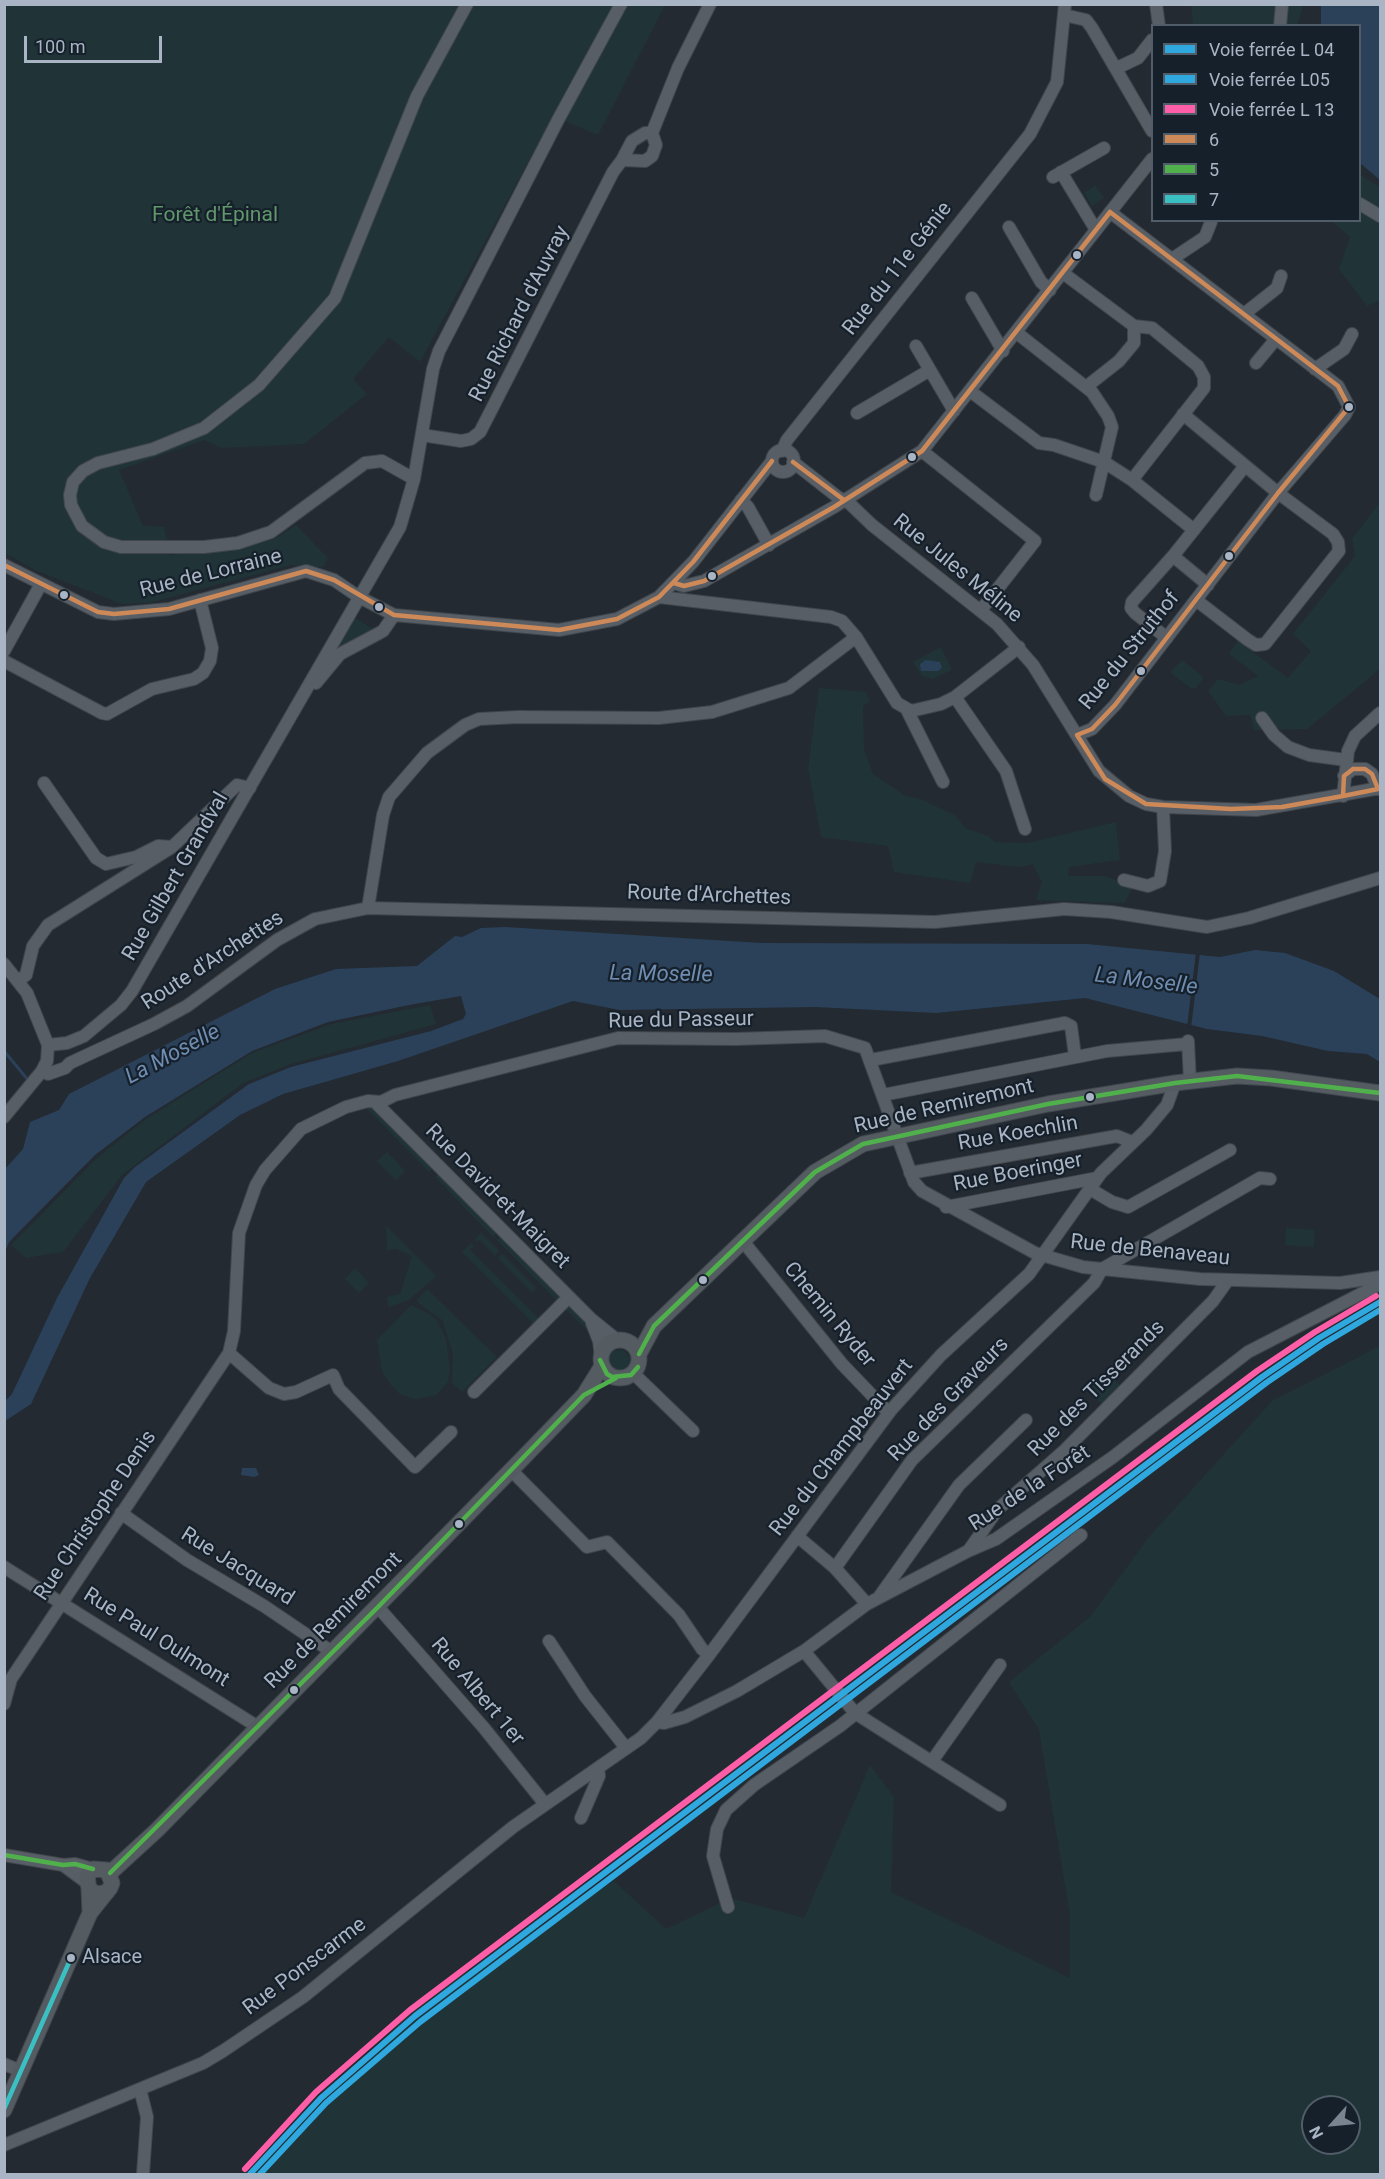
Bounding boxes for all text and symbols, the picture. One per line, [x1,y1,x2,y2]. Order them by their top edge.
scale bar [27,24,165,62]
legend [1151,24,1361,222]
text: 100 m [35,36,86,57]
text: Voie ferrée L 04 [1209,39,1334,60]
text: Voie ferrée L05 [1209,69,1330,90]
text: Voie ferrée L 13 [1209,99,1334,120]
text: 6 [1209,129,1219,150]
text: 5 [1209,159,1219,180]
text: 7 [1209,189,1219,210]
street label: Rue du 11e Génie [838,197,958,341]
park label: Forêt d'Épinal [152,203,278,229]
street label: Rue Richard d'Auvray [465,222,575,406]
unlabelled marker [1071,249,1083,261]
unlabelled marker [1343,401,1355,413]
unlabelled marker [906,451,918,463]
street label: Rue Jules Méline [887,509,1027,629]
street label: Rue de Lorraine [137,544,285,604]
unlabelled marker [1223,550,1235,562]
unlabelled marker [706,570,718,582]
street label: Rue du Struthof [1075,587,1185,715]
unlabelled marker [58,589,70,601]
unlabelled marker [373,601,385,613]
unlabelled marker [1135,665,1147,677]
street label: Rue Gilbert Grandval [117,788,235,966]
street label: Route d'Archettes [627,881,791,911]
street label: Route d'Archettes [137,906,289,1016]
water label: La Moselle [609,961,713,989]
water label: La Moselle [1093,963,1199,1001]
street label: Rue du Passeur [608,1007,754,1035]
water label: La Moselle [121,1019,225,1091]
street label: Rue de Remiremont [852,1074,1036,1140]
unlabelled marker [1084,1091,1096,1103]
street label: Rue Koechlin [956,1111,1080,1157]
street label: Rue David-et-Maigret [419,1119,575,1275]
street label: Rue Boeringer [951,1148,1085,1198]
street label: Rue de Benaveau [1069,1230,1231,1272]
street label: Chemin Ryder [778,1257,880,1373]
unlabelled marker [697,1274,709,1286]
street label: Rue des Tisserands [1023,1315,1171,1463]
street label: Rue des Graveurs [883,1333,1015,1467]
street label: Rue du Champbeauvert [765,1354,919,1542]
street label: Rue Christophe Denis [30,1426,162,1606]
street label: Rue de la Forêt [965,1441,1095,1537]
unlabelled marker [453,1518,465,1530]
street label: Rue Jacquard [176,1522,298,1612]
street label: Rue de Remiremont [260,1547,408,1695]
street label: Rue Paul Oulmont [78,1583,234,1693]
street label: Rue Albert 1er [425,1633,529,1751]
unlabelled marker [288,1684,300,1696]
street label: Rue Ponscarme [239,1913,371,2021]
place label: Alsace [82,1946,142,1970]
marker: Alsace [65,1952,77,1964]
north arrow [1301,2095,1361,2155]
text: N [1305,2123,1327,2142]

